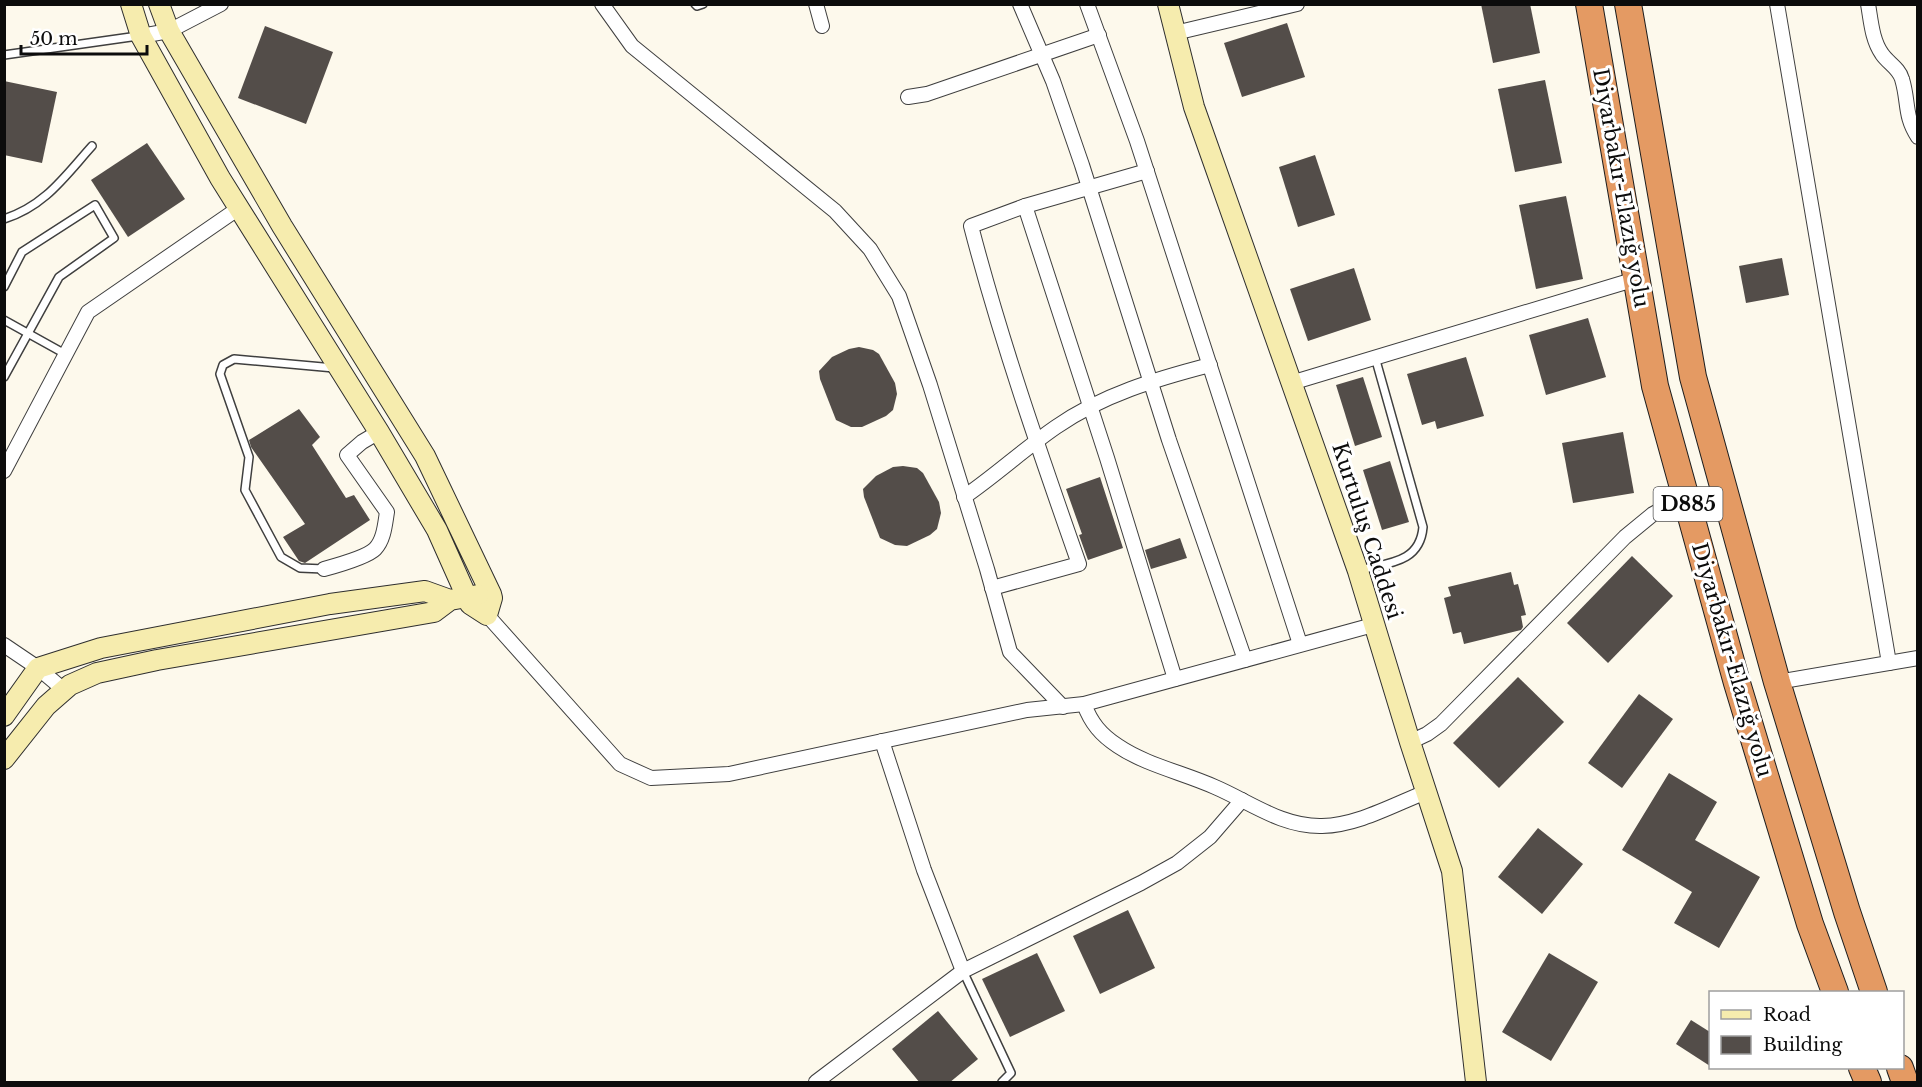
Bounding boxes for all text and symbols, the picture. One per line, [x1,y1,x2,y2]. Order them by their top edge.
scale bar [21,18,147,56]
text: 50 m [30,28,78,50]
street label: Diyarbakır-Elazığ yolu [1587,66,1655,310]
street label: Kurtuluş Caddesi [1326,439,1408,623]
road number: D885 [1654,487,1722,521]
street label: Diyarbakır-Elazığ yolu [1686,540,1778,780]
legend [1709,991,1904,1069]
text: Road [1763,1004,1811,1026]
text: Building [1763,1034,1842,1056]

